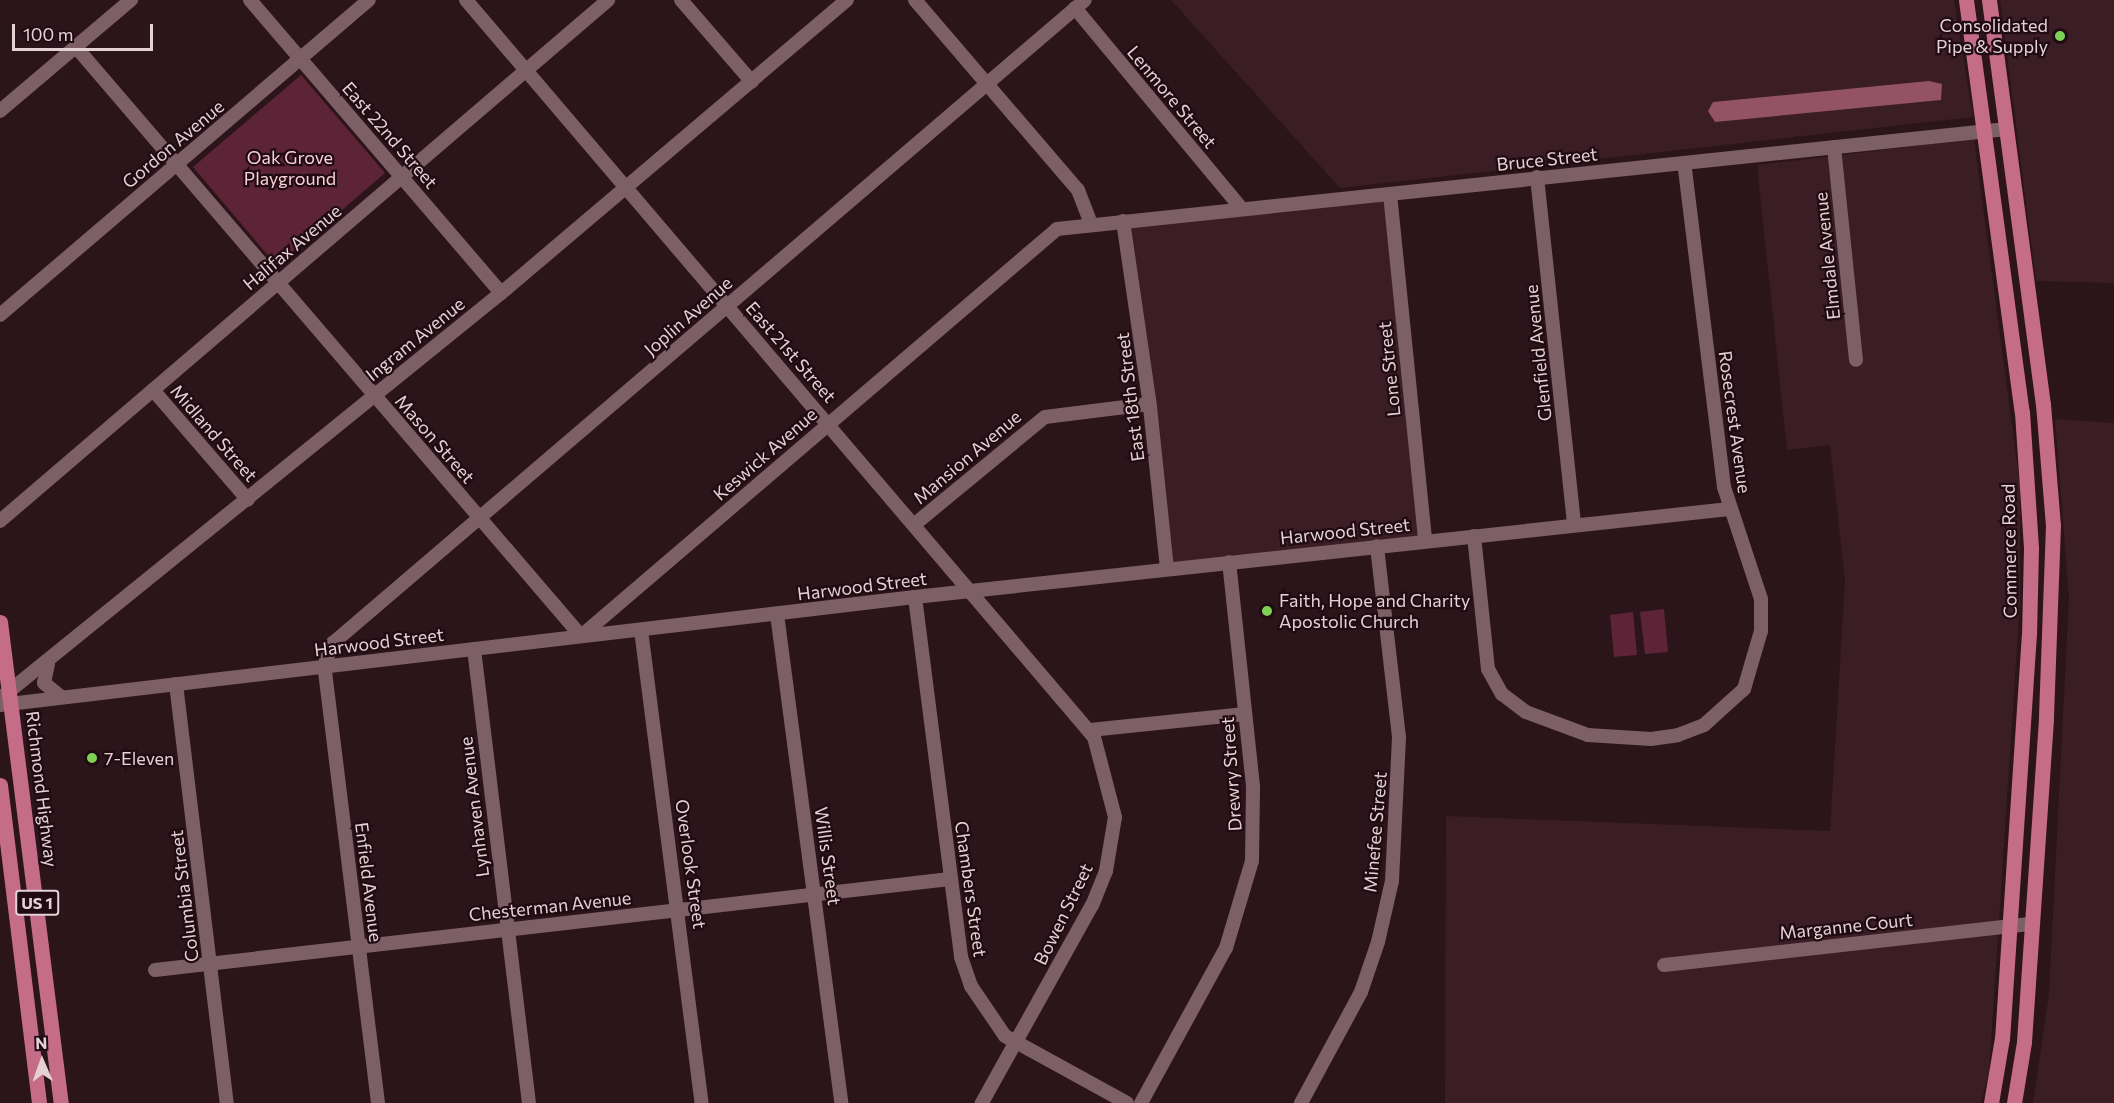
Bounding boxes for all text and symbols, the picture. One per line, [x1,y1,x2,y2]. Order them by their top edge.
scale bar [15,12,156,50]
place label: Consolidated Pipe & Supply [1936,15,2048,57]
text: 100 m [23,23,73,45]
marker: Consolidated Pipe & Supply [2053,29,2067,43]
street label: Lenmore Street [1123,41,1221,153]
street label: East 22nd Street [338,77,442,193]
street label: Gordon Avenue [118,95,228,193]
street label: Bruce Street [1495,143,1599,175]
park label: Oak Grove Playground [244,147,336,190]
street label: Elmdale Avenue [1810,191,1844,321]
street label: Halifax Avenue [239,200,345,294]
street label: Joplin Avenue [640,272,736,360]
street label: Glenfield Avenue [1520,284,1556,422]
street label: Ingram Avenue [361,293,469,385]
street label: East 21st Street [741,297,841,407]
street label: Lone Street [1373,321,1405,417]
street label: East 18th Street [1111,331,1149,463]
street label: Rosecrest Avenue [1714,349,1756,495]
street label: Midland Street [166,380,262,486]
street label: Mason Street [391,390,479,488]
street label: Keswick Avenue [709,403,821,505]
street label: Mansion Avenue [909,406,1025,508]
street label: Commerce Road [1997,483,2021,619]
street label: Harwood Street [1279,513,1411,549]
street label: Harwood Street [796,567,928,605]
place label: Faith, Hope and Charity Apostolic Church [1279,590,1470,632]
marker: Faith, Hope and Charity Apostolic Church [1260,604,1274,618]
street label: Harwood Street [313,623,445,661]
street label: Richmond Highway [22,710,62,868]
street label: Drewry Street [1216,716,1246,832]
street label: Lynhaven Avenue [455,736,493,878]
place label: 7-Eleven [104,747,174,769]
marker: 7-Eleven [85,751,99,765]
street label: Minefee Street [1359,771,1391,893]
street label: Overlook Street [671,798,711,930]
street label: Willis Street [810,805,846,907]
street label: Chambers Street [951,820,991,958]
street label: Enfield Avenue [351,821,387,943]
street label: Columbia Street [165,829,203,963]
street label: Bowen Street [1029,860,1097,968]
street label: Chesterman Avenue [468,887,632,925]
road number: US 1 [15,890,60,916]
street label: Marganne Court [1778,908,1914,944]
north arrow [12,1031,72,1091]
text: N [35,1033,48,1052]

